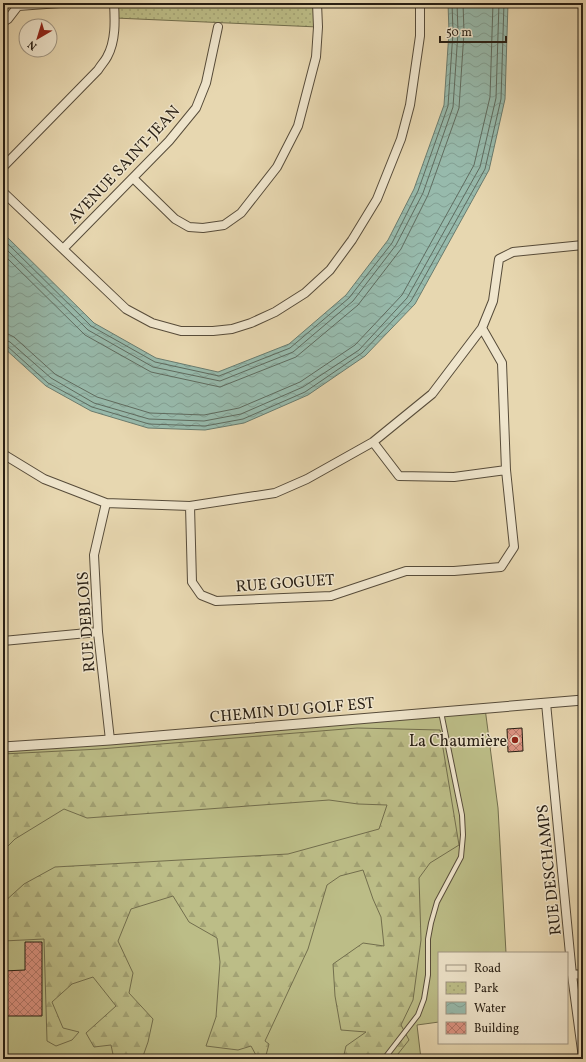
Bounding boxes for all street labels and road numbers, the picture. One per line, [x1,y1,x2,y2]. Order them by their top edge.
street label: AVENUE SAINT-JEAN [63,101,186,230]
street label: RUE GOGUET [235,570,335,598]
street label: RUE DEBLOIS [72,571,101,673]
street label: CHEMIN DU GOLF EST [209,693,375,729]
street label: RUE DESCHAMPS [532,803,568,936]

